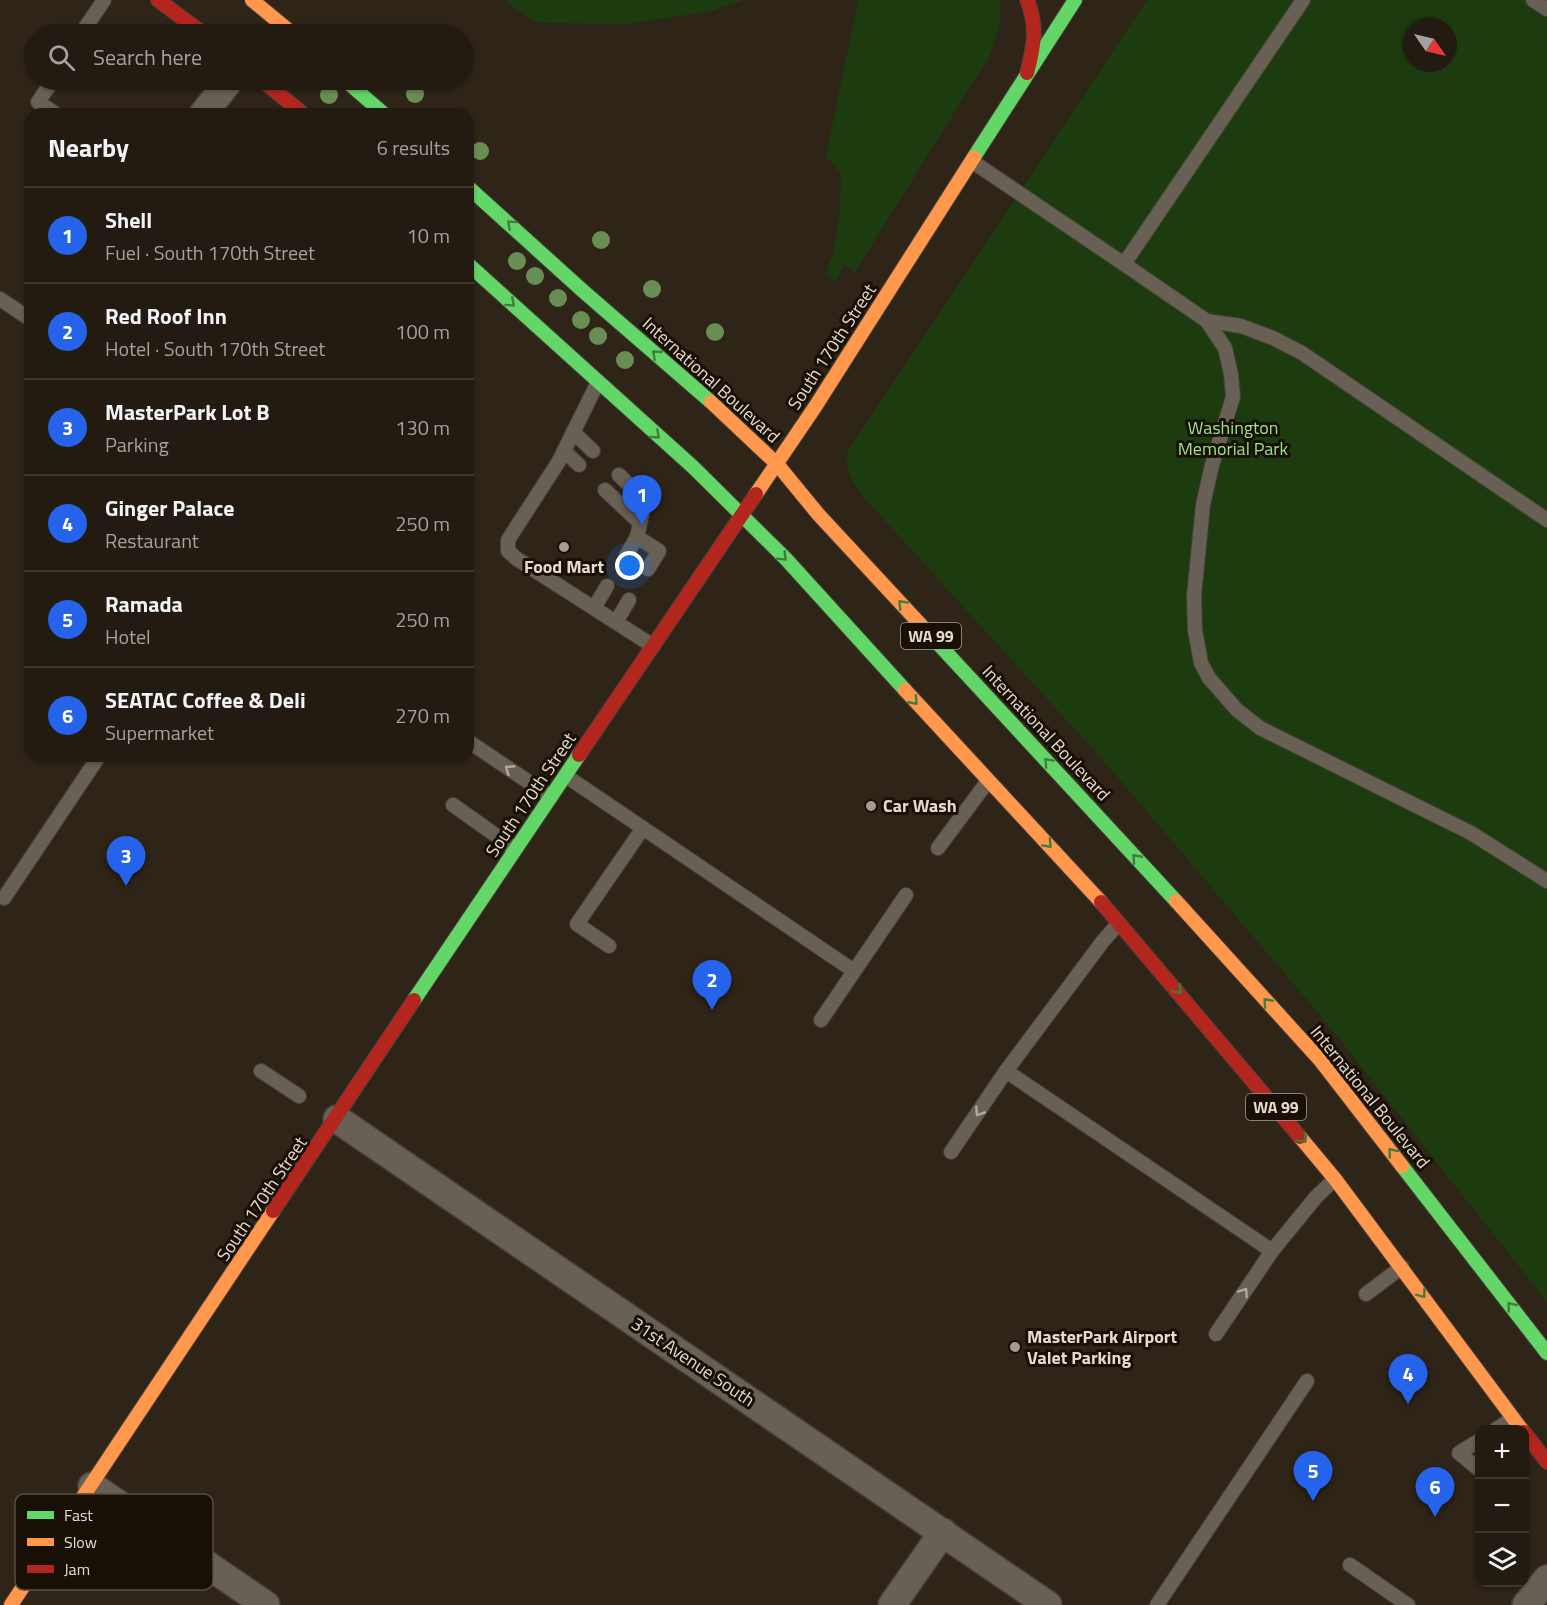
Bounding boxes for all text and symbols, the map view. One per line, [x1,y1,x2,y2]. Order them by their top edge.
north arrow [1403,18,1457,72]
search box [24,24,474,90]
text: Search here [93,40,202,74]
icon: search [45,41,78,74]
text: Nearby [48,128,129,167]
text: 6 results [377,132,450,163]
text: Shell [105,203,152,237]
text: 1 [62,220,73,251]
text: 10 m [406,220,450,251]
one-way arrow [507,220,517,231]
text: Fuel · South 170th Street [105,237,315,268]
street label: South 170th Street [781,278,883,415]
one-way arrow [505,296,515,307]
text: Red Roof Inn [105,299,227,333]
street label: International Boulevard [636,310,786,449]
text: 2 [62,316,73,347]
text: 100 m [395,316,450,347]
text: Hotel · South 170th Street [105,333,325,364]
one-way arrow [652,350,663,361]
text: MasterPark Lot B [105,395,270,429]
text: 3 [62,412,73,443]
text: 130 m [395,412,450,443]
park label: Washington Memorial Park [1178,414,1289,462]
one-way arrow [648,427,659,438]
text: Parking [105,429,169,460]
pin: 1 [622,476,662,525]
text: Ginger Palace [105,491,235,525]
text: 4 [62,508,73,539]
text: 250 m [395,508,450,539]
text: Restaurant [105,525,199,556]
marker: Food Mart [557,540,571,554]
one-way arrow [775,549,786,560]
your location [615,551,644,580]
place label: Food Mart [524,553,605,580]
text: Ramada [105,587,183,621]
one-way arrow [898,600,909,611]
text: 5 [62,604,73,635]
text: 250 m [395,604,450,635]
text: Hotel [105,621,151,652]
road number: WA 99 [901,623,961,649]
street label: International Boulevard [976,659,1117,807]
text: SEATAC Coffee & Deli [105,683,306,717]
one-way arrow [907,694,918,705]
text: 6 [62,700,73,731]
text: 270 m [395,700,450,731]
text: Supermarket [105,717,214,748]
street label: South 170th Street [479,726,583,863]
one-way arrow [1044,758,1055,769]
one-way arrow [505,765,516,776]
place label: Car Wash [883,792,957,819]
marker: Car Wash [864,799,878,813]
pin: 3 [106,836,146,886]
one-way arrow [1041,837,1052,848]
one-way arrow [1132,854,1143,865]
pin: 2 [692,960,732,1010]
one-way arrow [1170,983,1181,994]
one-way arrow [1263,998,1274,1009]
street label: International Boulevard [1304,1019,1437,1174]
road number: WA 99 [1246,1094,1306,1120]
one-way arrow [975,1105,986,1116]
street label: South 170th Street [210,1130,314,1267]
one-way arrow [1295,1132,1306,1143]
one-way arrow [1388,1148,1399,1159]
one-way arrow [1414,1287,1425,1298]
one-way arrow [1236,1288,1247,1299]
one-way arrow [1508,1302,1519,1313]
street label: 31st Avenue South [626,1310,760,1413]
place label: MasterPark Airport Valet Parking [1027,1323,1177,1371]
marker: MasterPark Airport Valet Parking [1008,1340,1022,1354]
pin: 4 [1388,1354,1428,1404]
map controls [1475,1425,1529,1587]
button: + [1475,1425,1529,1479]
pin: 5 [1294,1452,1332,1501]
pin: 6 [1416,1468,1454,1517]
button: − [1475,1479,1529,1533]
legend [15,1494,213,1590]
text: Fast [64,1503,93,1527]
text: Slow [64,1530,97,1554]
button: layers [1475,1533,1529,1587]
text: Jam [64,1557,90,1581]

